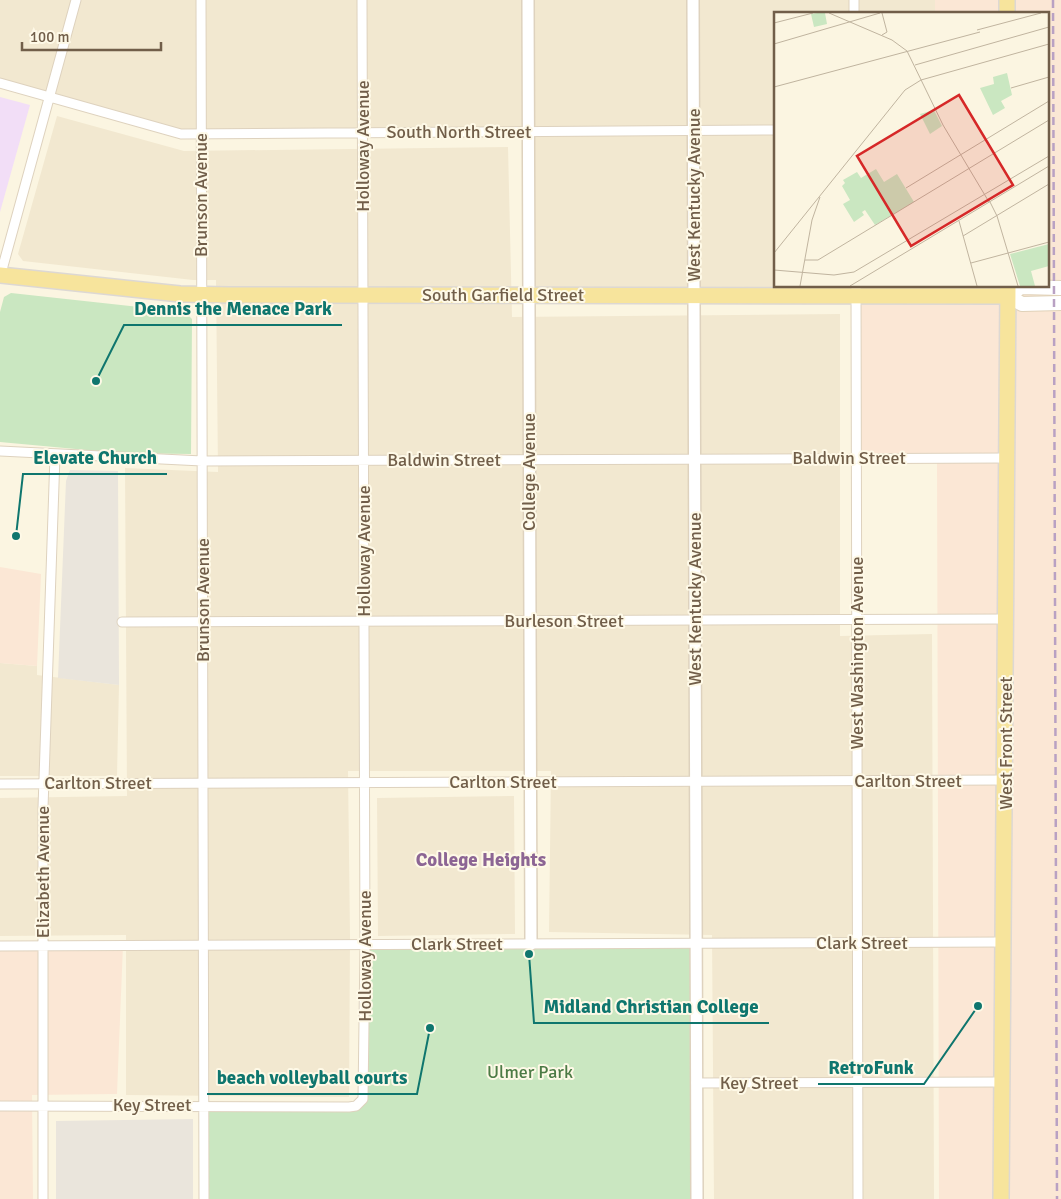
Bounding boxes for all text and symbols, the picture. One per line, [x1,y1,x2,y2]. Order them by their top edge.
inset map [774,12,1048,288]
scale bar [22,20,161,52]
text: 100 m [30,28,70,46]
street label: Holloway Avenue [352,80,374,212]
street label: West Kentucky Avenue [683,108,705,282]
street label: South North Street [387,121,531,143]
street label: Brunson Avenue [190,133,212,257]
street label: South Garfield Street [422,284,584,306]
callout: Dennis the Menace Park [124,291,342,325]
text: Dennis the Menace Park [134,297,332,321]
street label: College Avenue [518,413,540,531]
callout: Elevate Church [23,440,167,474]
text: Elevate Church [33,446,157,470]
street label: Baldwin Street [792,447,906,469]
street label: Baldwin Street [387,449,501,471]
street label: Holloway Avenue [353,485,375,617]
street label: West Kentucky Avenue [684,512,706,686]
street label: Brunson Avenue [192,538,214,662]
street label: West Washington Avenue [846,557,868,749]
street label: Burleson Street [504,610,624,632]
street label: West Front Street [995,676,1017,810]
street label: Carlton Street [854,770,962,792]
street label: Carlton Street [449,771,557,793]
street label: Carlton Street [44,772,152,794]
street label: Elizabeth Avenue [32,806,54,938]
district label: College Heights [416,848,546,872]
street label: Holloway Avenue [354,890,376,1022]
street label: Clark Street [816,932,908,954]
street label: Clark Street [411,933,503,955]
callout: Midland Christian College [534,989,769,1023]
text: Midland Christian College [543,995,759,1019]
callout: RetroFunk [818,1050,924,1084]
text: RetroFunk [828,1056,914,1080]
callout: beach volleyball courts [207,1060,417,1094]
park label: Ulmer Park [487,1061,573,1083]
text: beach volleyball courts [217,1066,407,1090]
street label: Key Street [720,1072,798,1094]
street label: Key Street [113,1094,191,1116]

